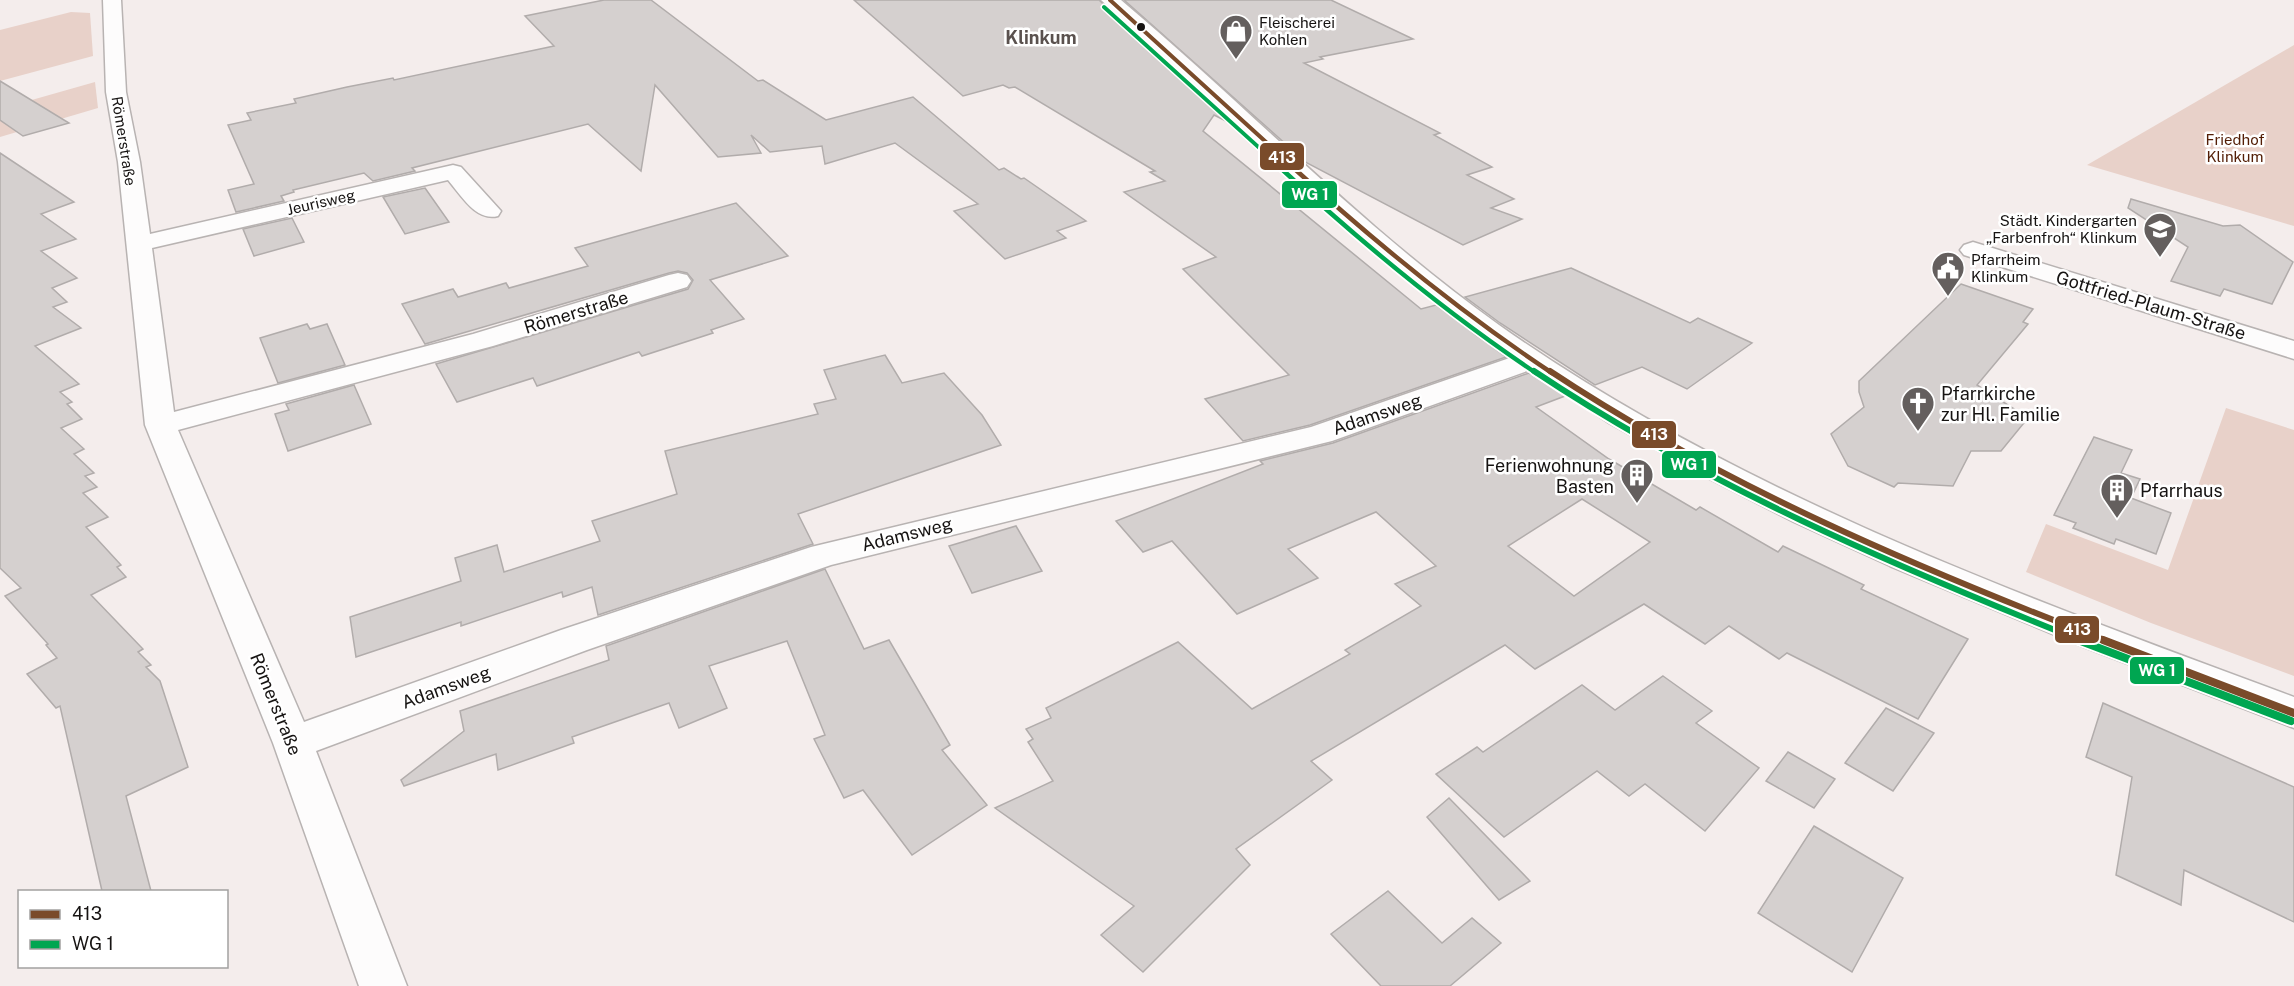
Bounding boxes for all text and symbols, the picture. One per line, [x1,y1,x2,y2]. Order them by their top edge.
shop icon: Fleischerei Kohlen [1218,13,1254,60]
place label: Fleischerei Kohlen [1259,14,1335,48]
unlabelled marker [1135,21,1147,33]
district label: Klinkum [1005,27,1077,48]
street label: Römerstraße [109,95,139,187]
park label: Friedhof Klinkum [2206,131,2264,165]
line badge: 413 [1259,142,1305,171]
text: 413 [1268,148,1296,167]
line badge: WG 1 [1281,180,1338,209]
text: WG 1 [1291,185,1329,204]
street label: Jeurisweg [285,186,357,218]
school or university icon: Städt. Kindergarten „Farbenfroh“ Klinkum [2142,211,2178,258]
place label: Städt. Kindergarten „Farbenfroh“ Klinkum [1986,212,2137,246]
public building icon: Pfarrheim Klinkum [1930,250,1966,297]
place label: Pfarrheim Klinkum [1971,251,2041,285]
street label: Gottfried-Plaum-Straße [2054,266,2248,344]
street label: Römerstraße [521,286,631,338]
place label: Pfarrkirche zur Hl. Familie [1941,383,2060,425]
church icon: Pfarrkirche zur Hl. Familie [1900,385,1936,432]
street label: Adamsweg [1330,389,1424,439]
line badge: 413 [1631,420,1677,449]
text: 413 [1640,425,1668,444]
line badge: WG 1 [1661,450,1717,479]
place label: Ferienwohnung Basten [1485,455,1614,497]
text: WG 1 [1670,455,1708,474]
building icon: Ferienwohnung Basten [1619,457,1655,504]
building icon: Pfarrhaus [2099,472,2135,519]
place label: Pfarrhaus [2140,480,2223,501]
street label: Adamsweg [859,513,955,555]
line badge: 413 [2054,615,2100,644]
text: 413 [2063,620,2091,639]
street label: Römerstraße [246,650,306,758]
line badge: WG 1 [2129,656,2185,685]
street label: Adamsweg [399,661,493,713]
text: WG 1 [2138,661,2176,680]
legend [18,890,228,968]
text: 413 [72,903,102,924]
text: WG 1 [72,933,114,954]

